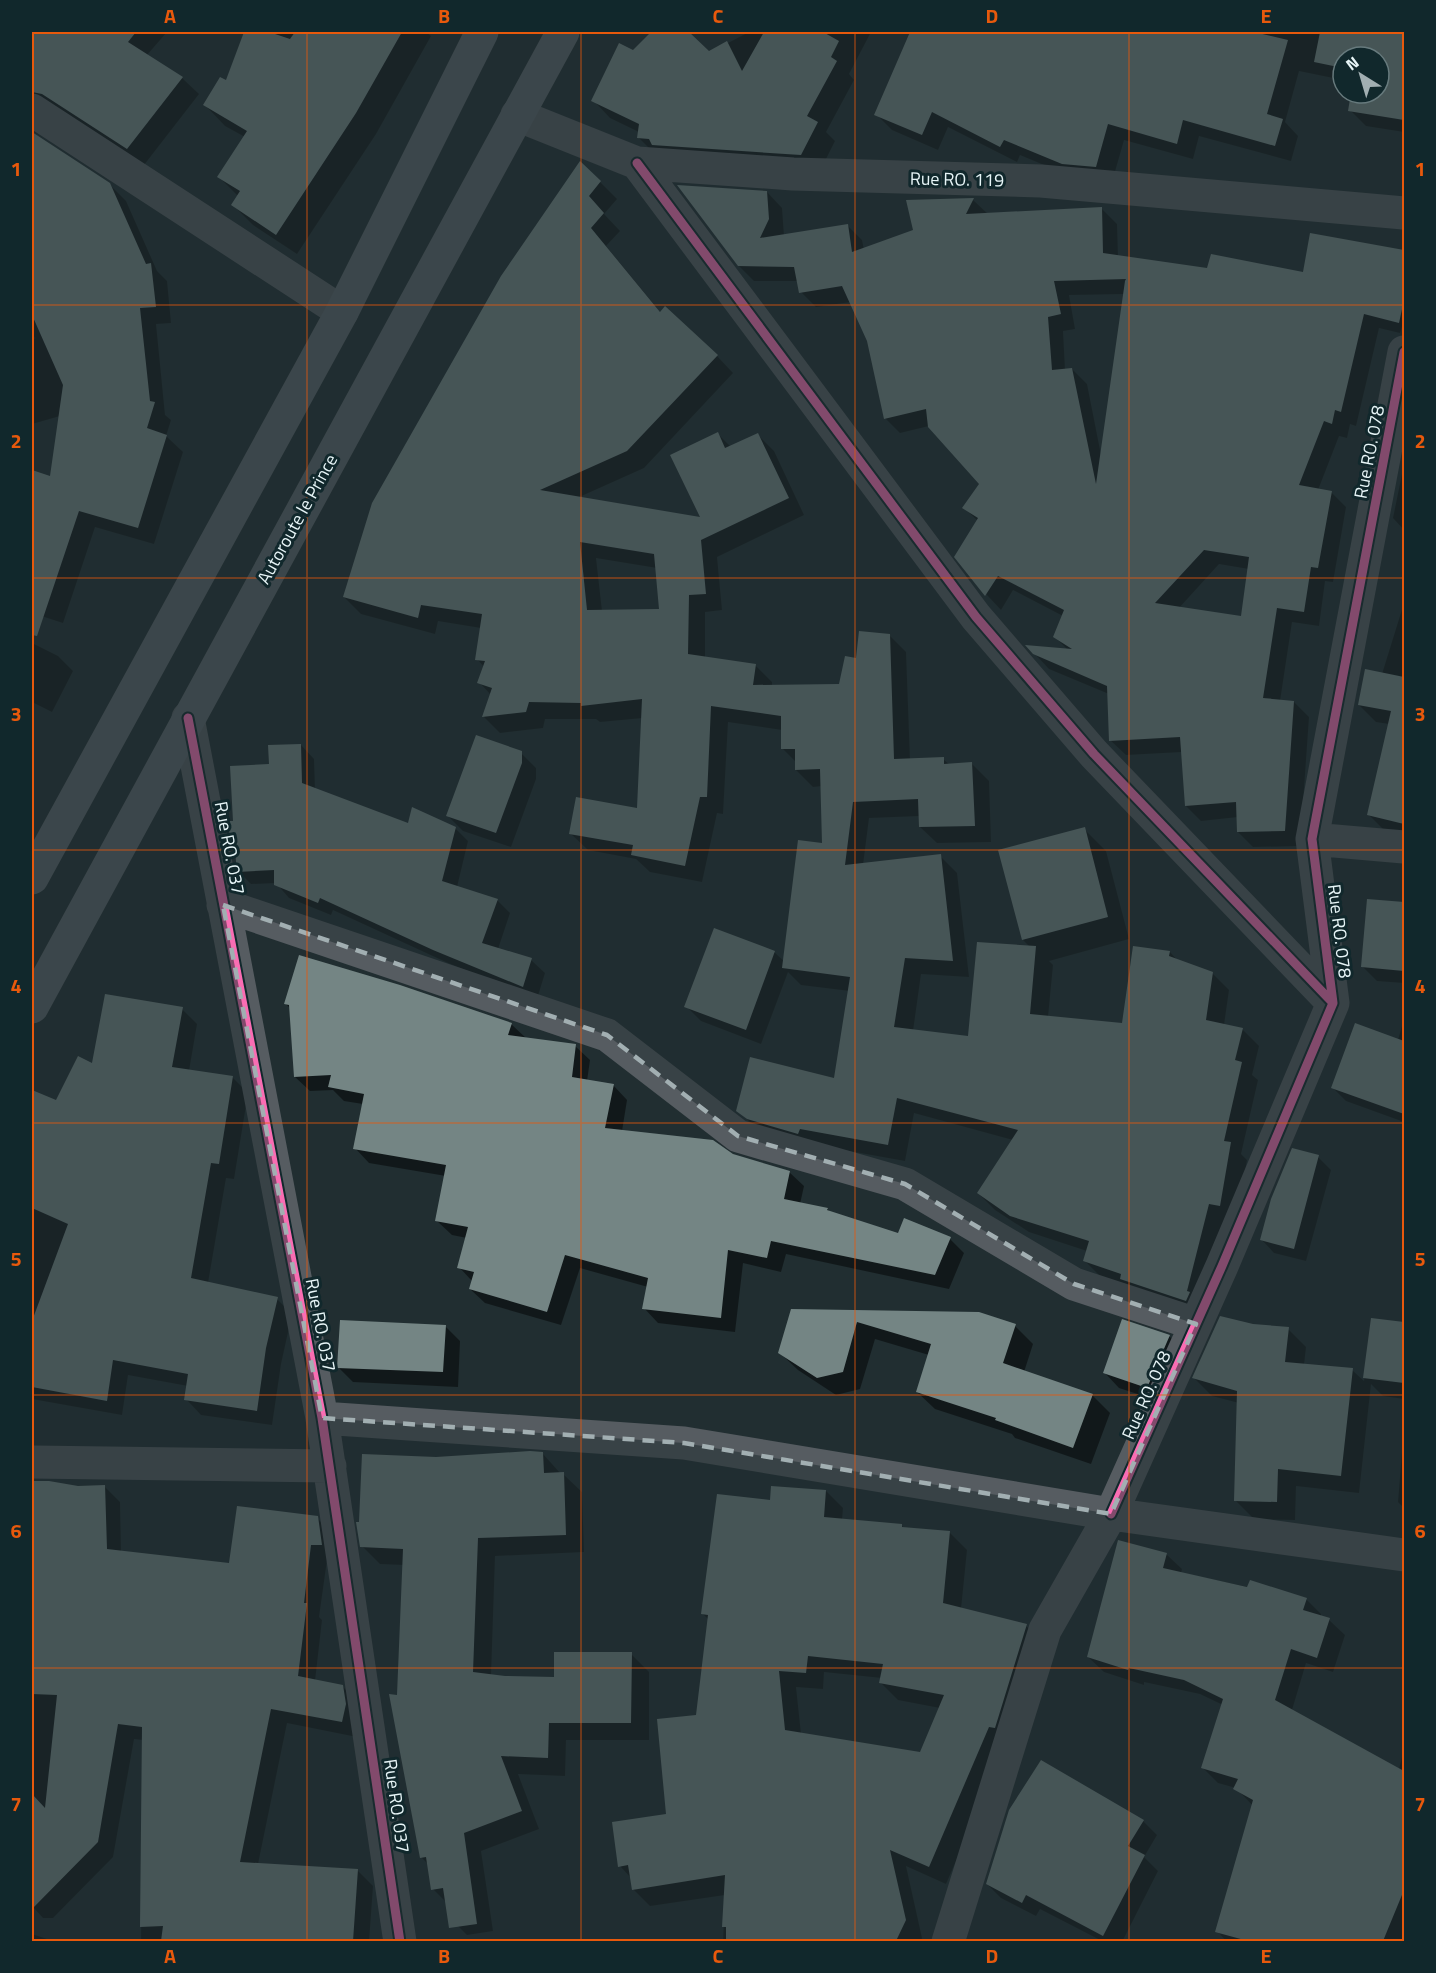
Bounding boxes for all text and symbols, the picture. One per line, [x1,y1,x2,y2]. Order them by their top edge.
text: A [164,0,176,31]
text: B [438,0,450,31]
text: C [713,0,724,31]
text: D [986,0,998,31]
text: E [1260,0,1272,31]
north arrow [1331,45,1391,105]
text: N [1340,50,1364,76]
text: 1 [10,153,22,184]
text: 1 [1414,153,1426,184]
street label: Rue RO. 119 [910,165,1004,193]
street label: Rue RO. 078 [1347,403,1391,501]
text: 2 [10,425,22,456]
text: 2 [1414,425,1426,456]
street label: Autoroute le Prince [250,449,344,589]
text: 3 [10,698,22,729]
text: 3 [1414,698,1426,729]
street label: Rue RO. 037 [208,799,252,897]
street label: Rue RO. 078 [1321,882,1359,980]
text: 4 [10,970,22,1001]
text: 4 [1414,970,1426,1001]
text: 5 [10,1243,22,1274]
text: 5 [1414,1243,1426,1274]
street label: Rue RO. 037 [299,1276,343,1374]
street label: Rue RO. 078 [1114,1346,1178,1444]
text: 6 [10,1515,22,1546]
text: 6 [1414,1515,1426,1546]
street label: Rue RO. 037 [377,1757,417,1855]
text: 7 [10,1788,22,1819]
text: 7 [1414,1788,1426,1819]
text: A [164,1940,176,1971]
text: B [438,1940,450,1971]
text: C [713,1940,724,1971]
text: D [986,1940,998,1971]
text: E [1260,1940,1272,1971]

